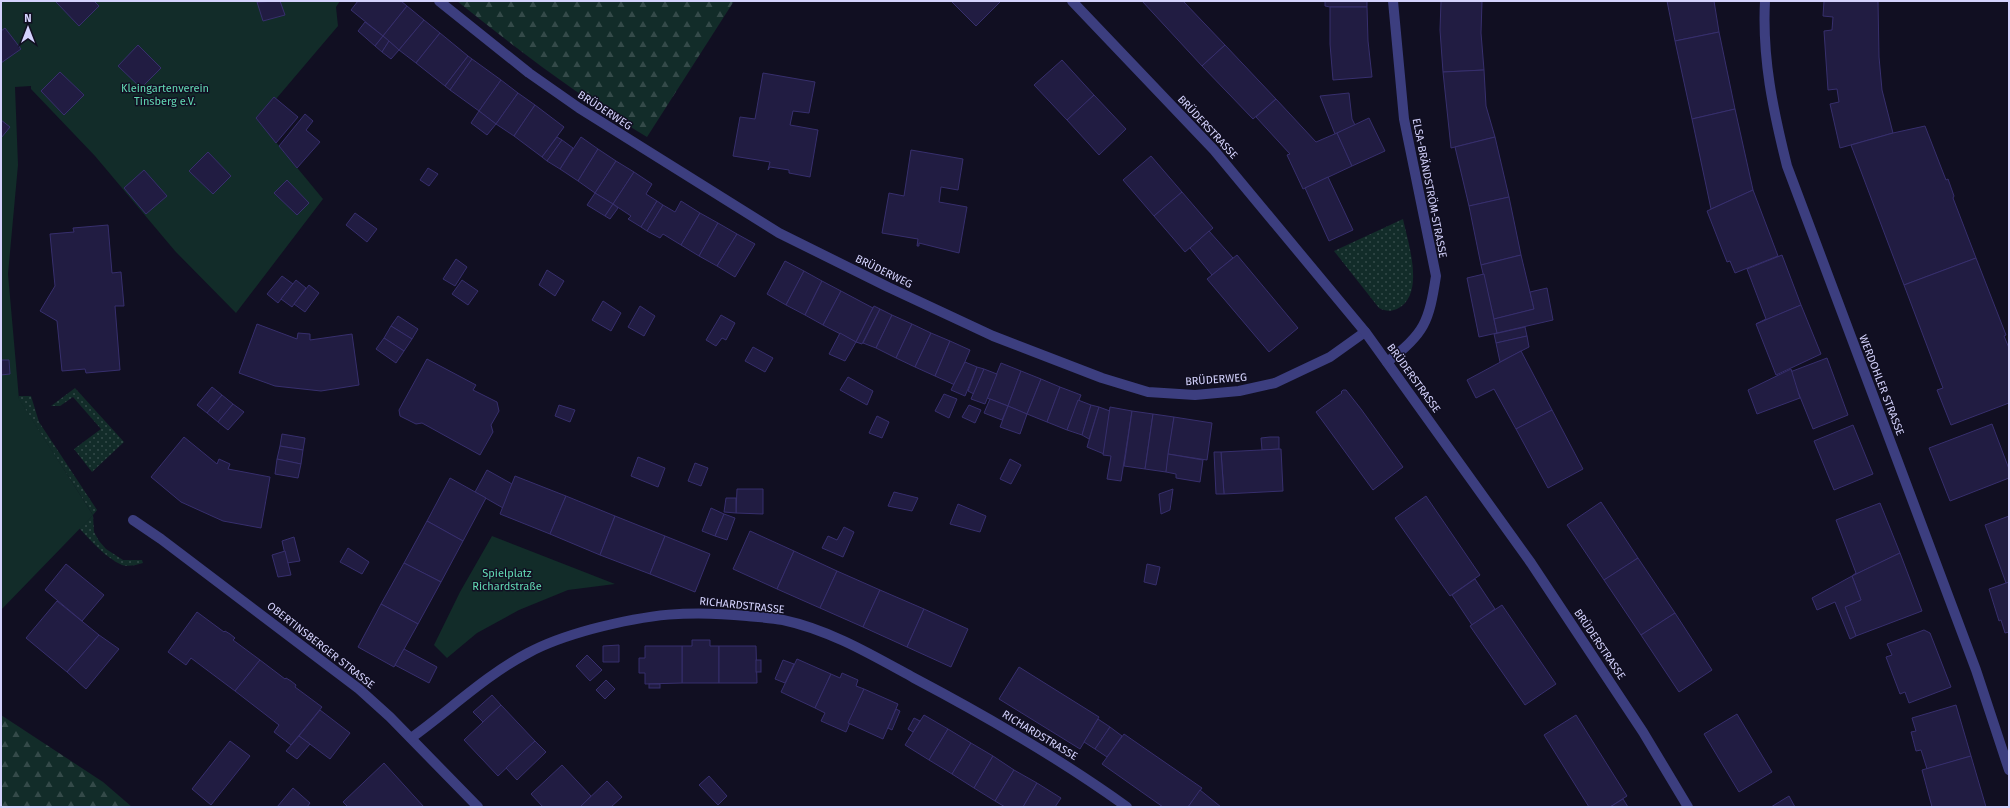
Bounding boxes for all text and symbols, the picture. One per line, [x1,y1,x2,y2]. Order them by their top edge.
north arrow [8,8,48,48]
text: N [24,12,32,25]
park label: Kleingartenverein Tinsberg e.V. [121,82,209,108]
street label: BRÜDERWEG [575,87,635,133]
street label: BRÜDERSTRASSE [1175,92,1241,162]
street label: ELSA-BRÄNDSTRÖM-STRASSE [1410,117,1450,259]
street label: BRÜDERWEG [853,251,915,291]
street label: WERDOHLER STRASSE [1856,333,1907,437]
street label: BRÜDERSTRASSE [1384,341,1444,415]
street label: BRÜDERWEG [1185,370,1247,388]
park label: Spielplatz Richardstraße [472,567,542,593]
street label: RICHARDSTRASSE [699,595,785,616]
street label: OBERTINSBERGER STRASSE [264,599,377,691]
street label: BRÜDERSTRASSE [1571,606,1629,682]
street label: RICHARDSTRASSE [1000,708,1080,763]

